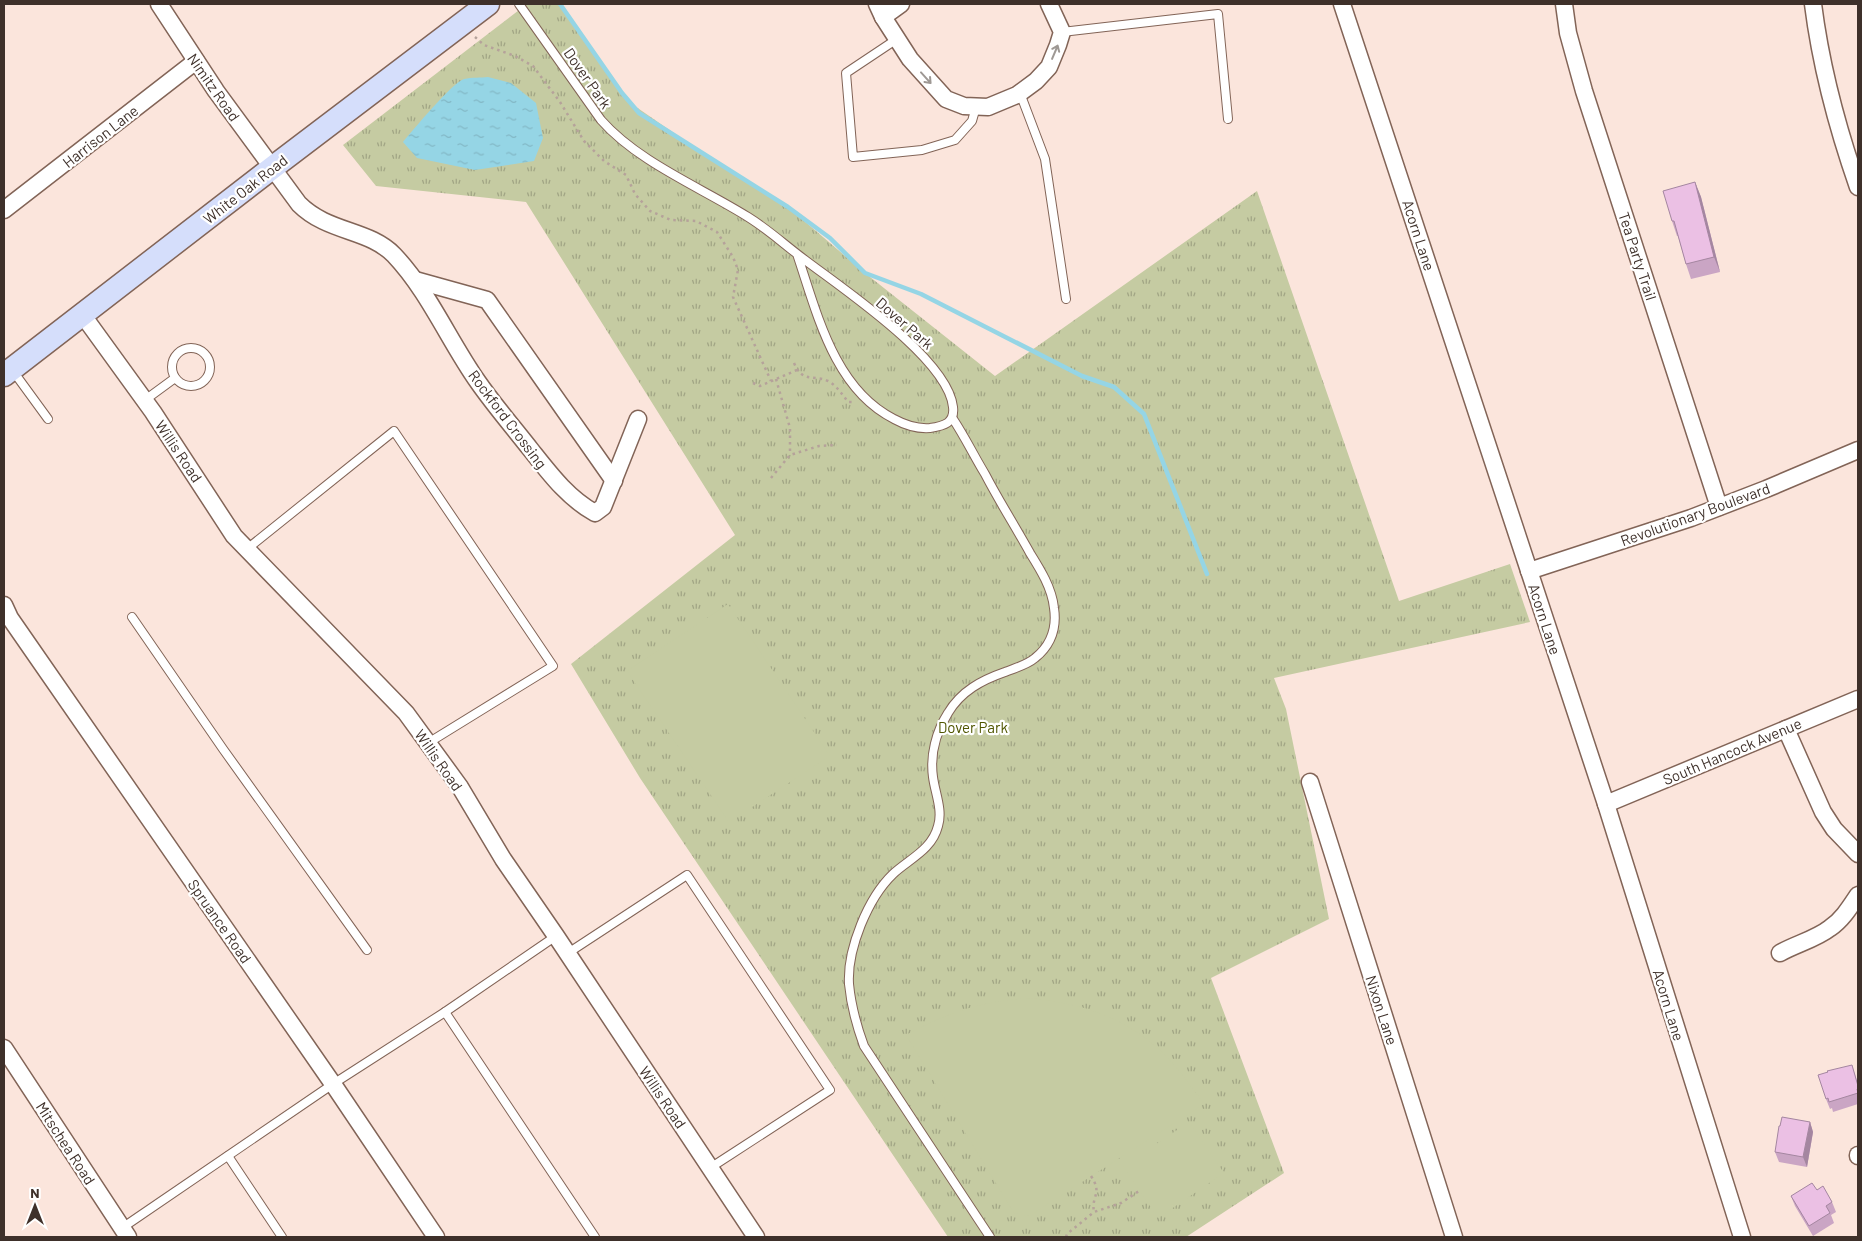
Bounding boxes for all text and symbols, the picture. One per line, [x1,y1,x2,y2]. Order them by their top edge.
street label: Dover Park [561,44,616,112]
one-way arrow [1051,45,1060,60]
street label: Nimitz Road [184,50,244,124]
one-way arrow [921,71,932,84]
street label: Harrison Lane [59,101,141,171]
street label: White Oak Road [199,151,291,227]
street label: Acorn Lane [1399,197,1439,273]
street label: Tea Party Trail [1615,210,1661,302]
street label: Dover Park [873,293,938,353]
street label: Rockford Crossing [465,366,551,472]
street label: Willis Road [152,416,206,486]
street label: Revolutionary Boulevard [1618,479,1772,549]
street label: Acorn Lane [1525,581,1565,657]
street label: South Hancock Avenue [1660,714,1804,788]
park label: Dover Park [938,718,1008,736]
street label: Willis Road [411,726,467,794]
street label: Spruance Road [184,876,256,966]
street label: Acorn Lane [1650,967,1688,1043]
street label: Nixon Lane [1362,973,1402,1047]
street label: Willis Road [636,1062,690,1132]
street label: Mitschea Road [33,1098,99,1188]
north arrow [10,1181,60,1231]
text: N [30,1184,40,1201]

